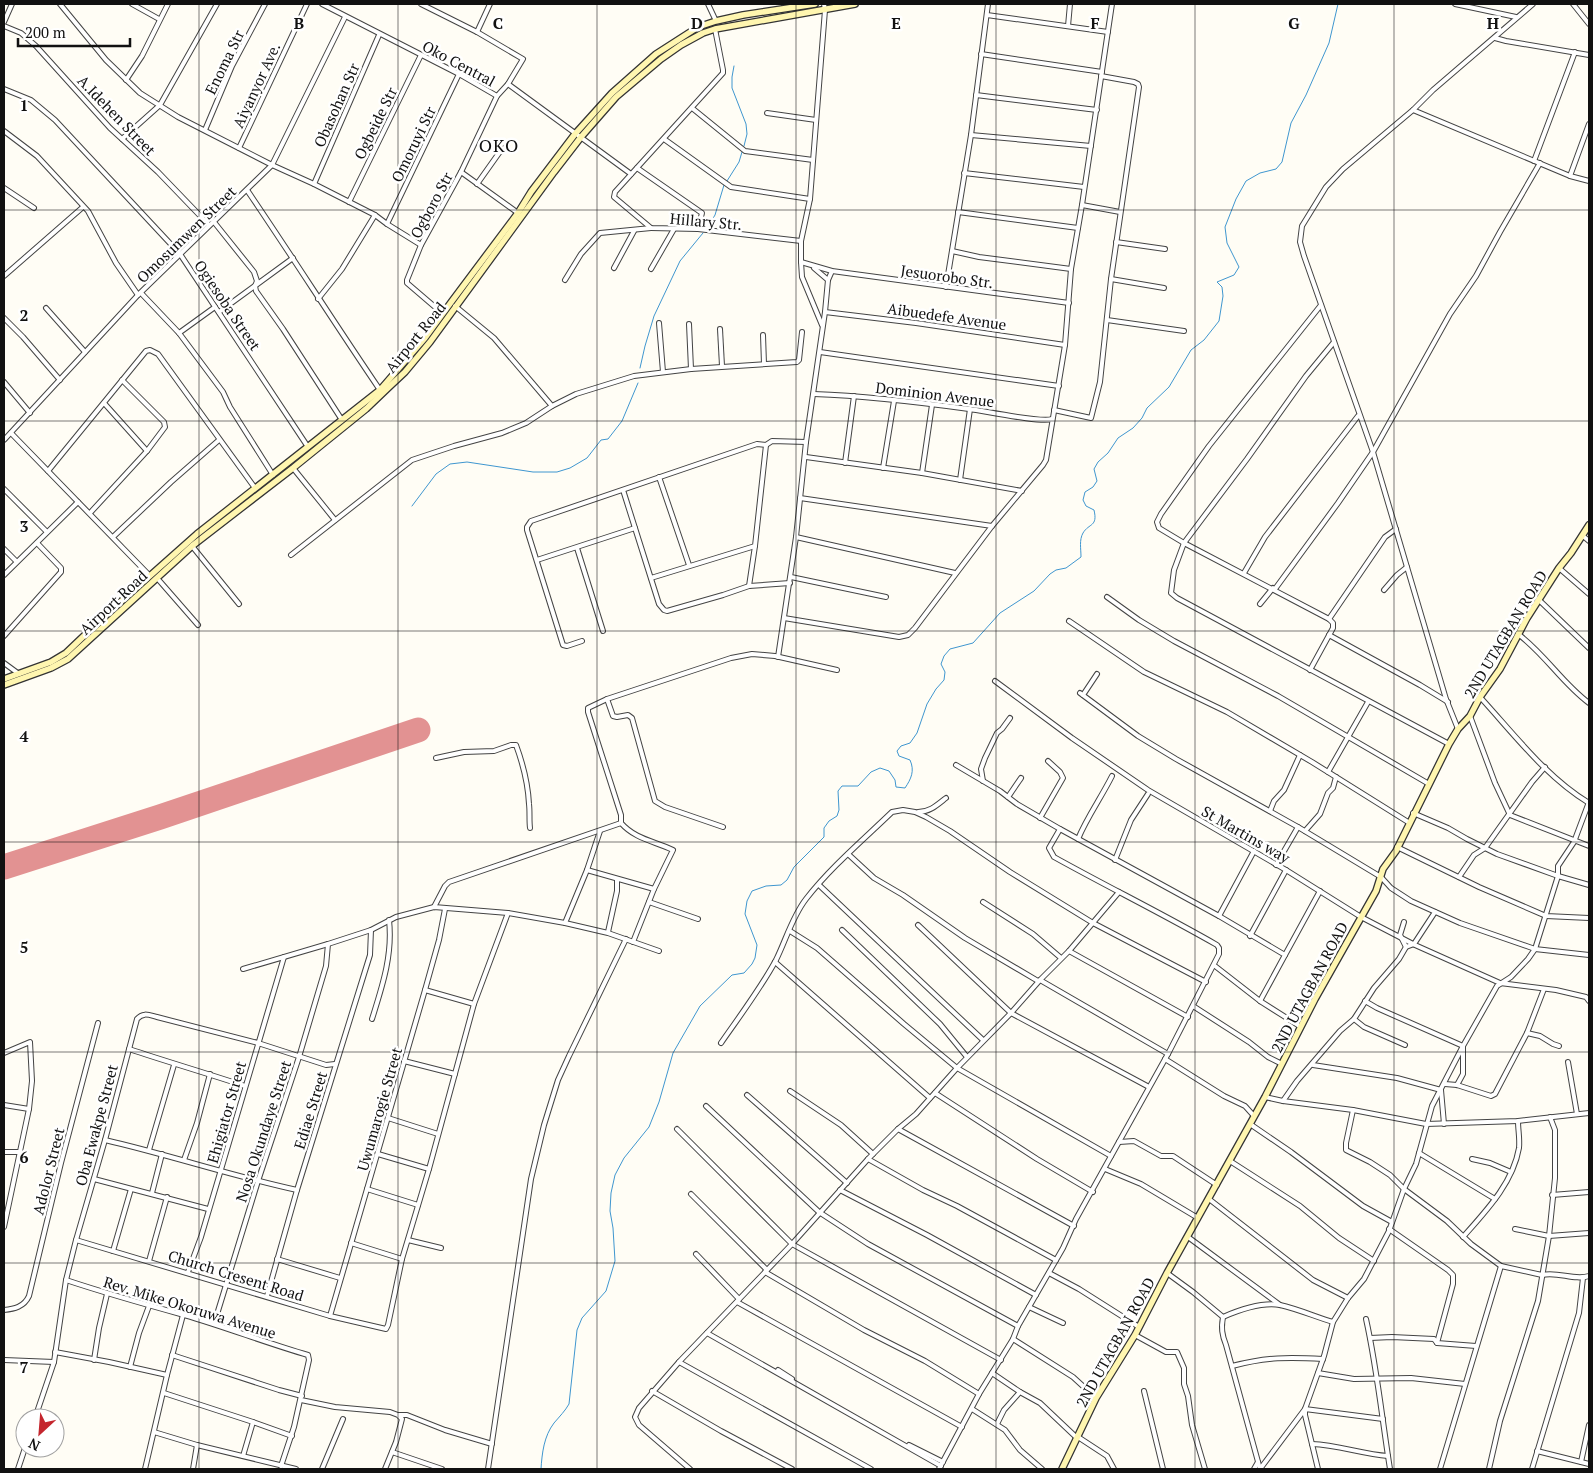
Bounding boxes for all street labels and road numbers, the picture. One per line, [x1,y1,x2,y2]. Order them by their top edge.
street label: Enoma Str [200,26,248,98]
street label: Oko Central [419,35,499,91]
street label: Aiyanyor Ave. [228,39,284,131]
street label: Obasohan Str [309,60,364,150]
street label: A.Idehen Street [74,70,161,160]
street label: Ogbeide Str [349,83,401,162]
street label: Omoruyi Str [386,103,440,185]
street label: Ogboro Str [405,168,457,242]
street label: Omosumwen Street [132,181,240,287]
street label: Hillary Str. [669,208,743,234]
street label: Ogiesoba Street [190,256,266,355]
street label: Jesuorobo Str. [899,260,995,292]
street label: Airport Road [380,297,450,377]
street label: Aibuedefe Avenue [886,298,1008,334]
street label: Dominion Avenue [874,377,996,411]
street label: Airport Road [75,565,151,639]
street label: 2ND UTAGBAN ROAD [1459,566,1551,702]
street label: St Martins way [1198,801,1294,868]
street label: 2ND UTAGBAN ROAD [1266,918,1352,1056]
street label: Uwumarogie Street [352,1044,406,1173]
street label: Nosa Okundaye Street [231,1057,295,1204]
street label: Ehigiator Street [202,1058,250,1165]
street label: Oba Ewakpe Street [70,1062,122,1188]
street label: Ediae Street [289,1068,331,1151]
street label: Adolor Street [28,1125,69,1217]
street label: Church Cresent Road [166,1245,306,1305]
street label: Rev. Mike Okoruwa Avenue [101,1271,279,1343]
street label: 2ND UTAGBAN ROAD [1071,1274,1159,1410]

